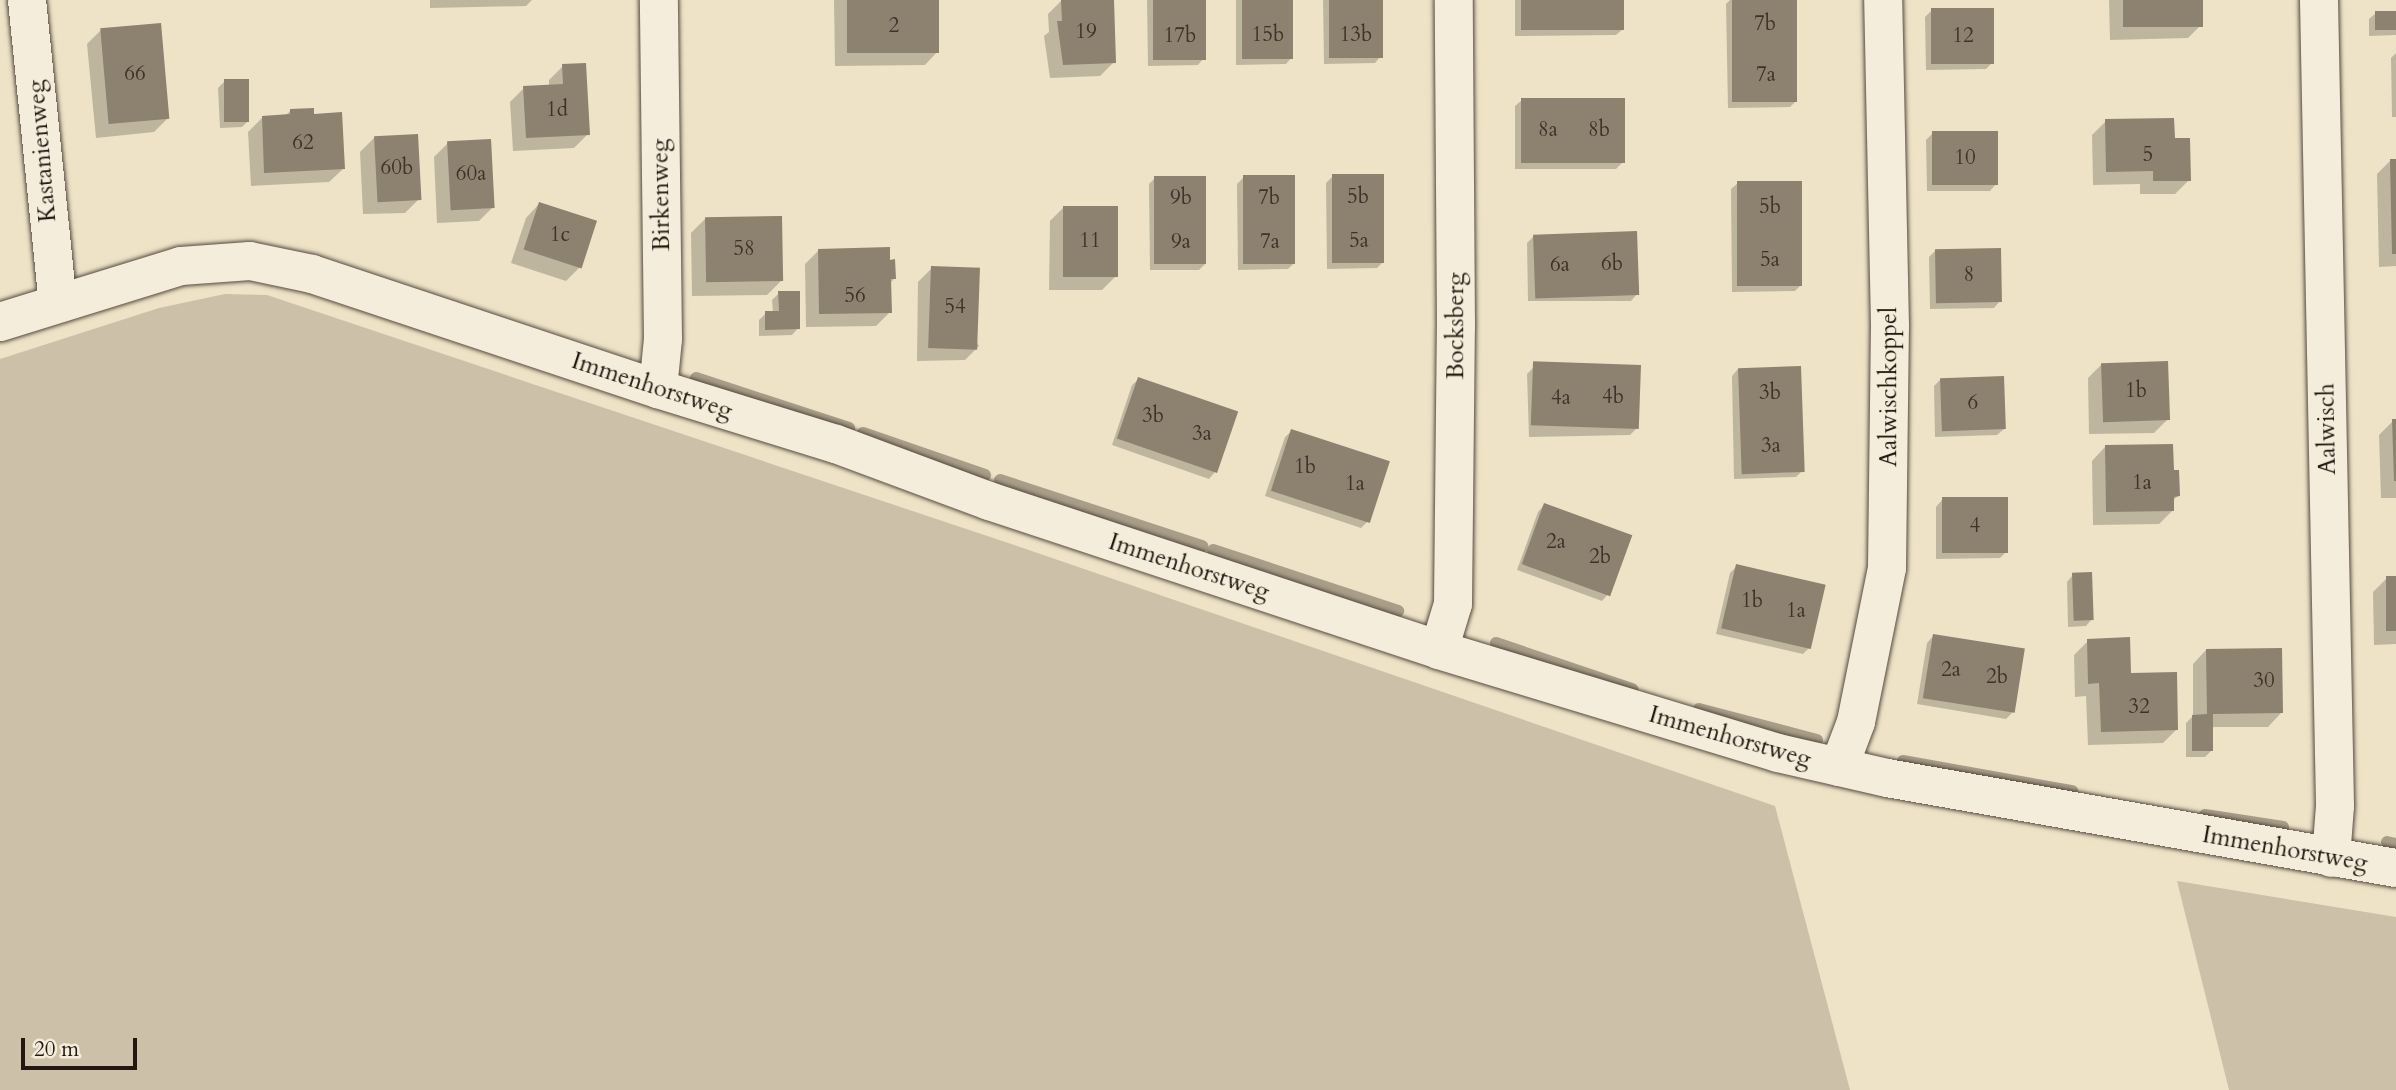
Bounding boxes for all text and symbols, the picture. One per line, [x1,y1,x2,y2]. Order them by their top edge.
house number: 7b [1754,11,1776,37]
house number: 2 [889,13,899,39]
house number: 19 [1075,19,1097,45]
house number: 15b [1252,22,1284,48]
house number: 13b [1340,22,1372,48]
house number: 17b [1164,23,1196,49]
house number: 12 [1952,23,1974,49]
house number: 66 [124,61,146,87]
house number: 7a [1756,62,1776,88]
street label: Kastanienweg [21,79,63,223]
house number: 1d [546,97,568,123]
house number: 8a [1538,117,1558,143]
house number: 8b [1588,117,1610,143]
house number: 62 [292,130,314,156]
street label: Birkenweg [646,138,676,252]
house number: 5 [2143,142,2153,168]
house number: 10 [1954,145,1976,171]
house number: 60b [381,155,413,181]
house number: 60a [456,161,486,187]
house number: 5b [1347,184,1369,210]
house number: 9b [1170,185,1192,211]
house number: 7b [1258,185,1280,211]
house number: 5b [1759,194,1781,220]
house number: 1c [550,222,570,248]
house number: 11 [1079,228,1101,254]
house number: 5a [1349,228,1369,254]
house number: 9a [1171,229,1191,255]
house number: 7a [1260,229,1280,255]
house number: 58 [733,236,755,262]
house number: 5a [1760,247,1780,273]
house number: 6b [1601,251,1623,277]
house number: 6a [1550,252,1570,278]
house number: 8 [1964,262,1974,288]
street label: Bocksberg [1442,272,1470,380]
house number: 56 [844,283,866,309]
house number: 54 [944,294,966,320]
street label: Aalwischkoppel [1875,307,1903,467]
street label: Immenhorstweg [568,346,736,426]
house number: 1b [2125,378,2147,404]
house number: 3b [1759,380,1781,406]
street label: Aalwisch [2312,383,2342,475]
house number: 4b [1602,384,1624,410]
house number: 4a [1551,385,1571,411]
house number: 6 [1968,390,1978,416]
house number: 3b [1142,403,1164,429]
house number: 3a [1192,421,1212,447]
house number: 3a [1761,433,1781,459]
house number: 1b [1294,454,1316,480]
house number: 1a [2132,470,2152,496]
house number: 1a [1345,471,1365,497]
house number: 4 [1970,513,1980,539]
street label: Immenhorstweg [1105,527,1273,607]
house number: 2a [1546,529,1566,555]
house number: 2b [1589,544,1611,570]
house number: 1b [1741,588,1763,614]
house number: 1a [1786,598,1806,624]
house number: 2a [1941,657,1961,683]
house number: 2b [1986,664,2008,690]
house number: 30 [2253,668,2275,694]
house number: 32 [2128,694,2150,720]
street label: Immenhorstweg [1646,700,1814,774]
street label: Immenhorstweg [2200,820,2370,878]
scale bar [24,1024,140,1068]
text: 20 m [34,1035,79,1064]

